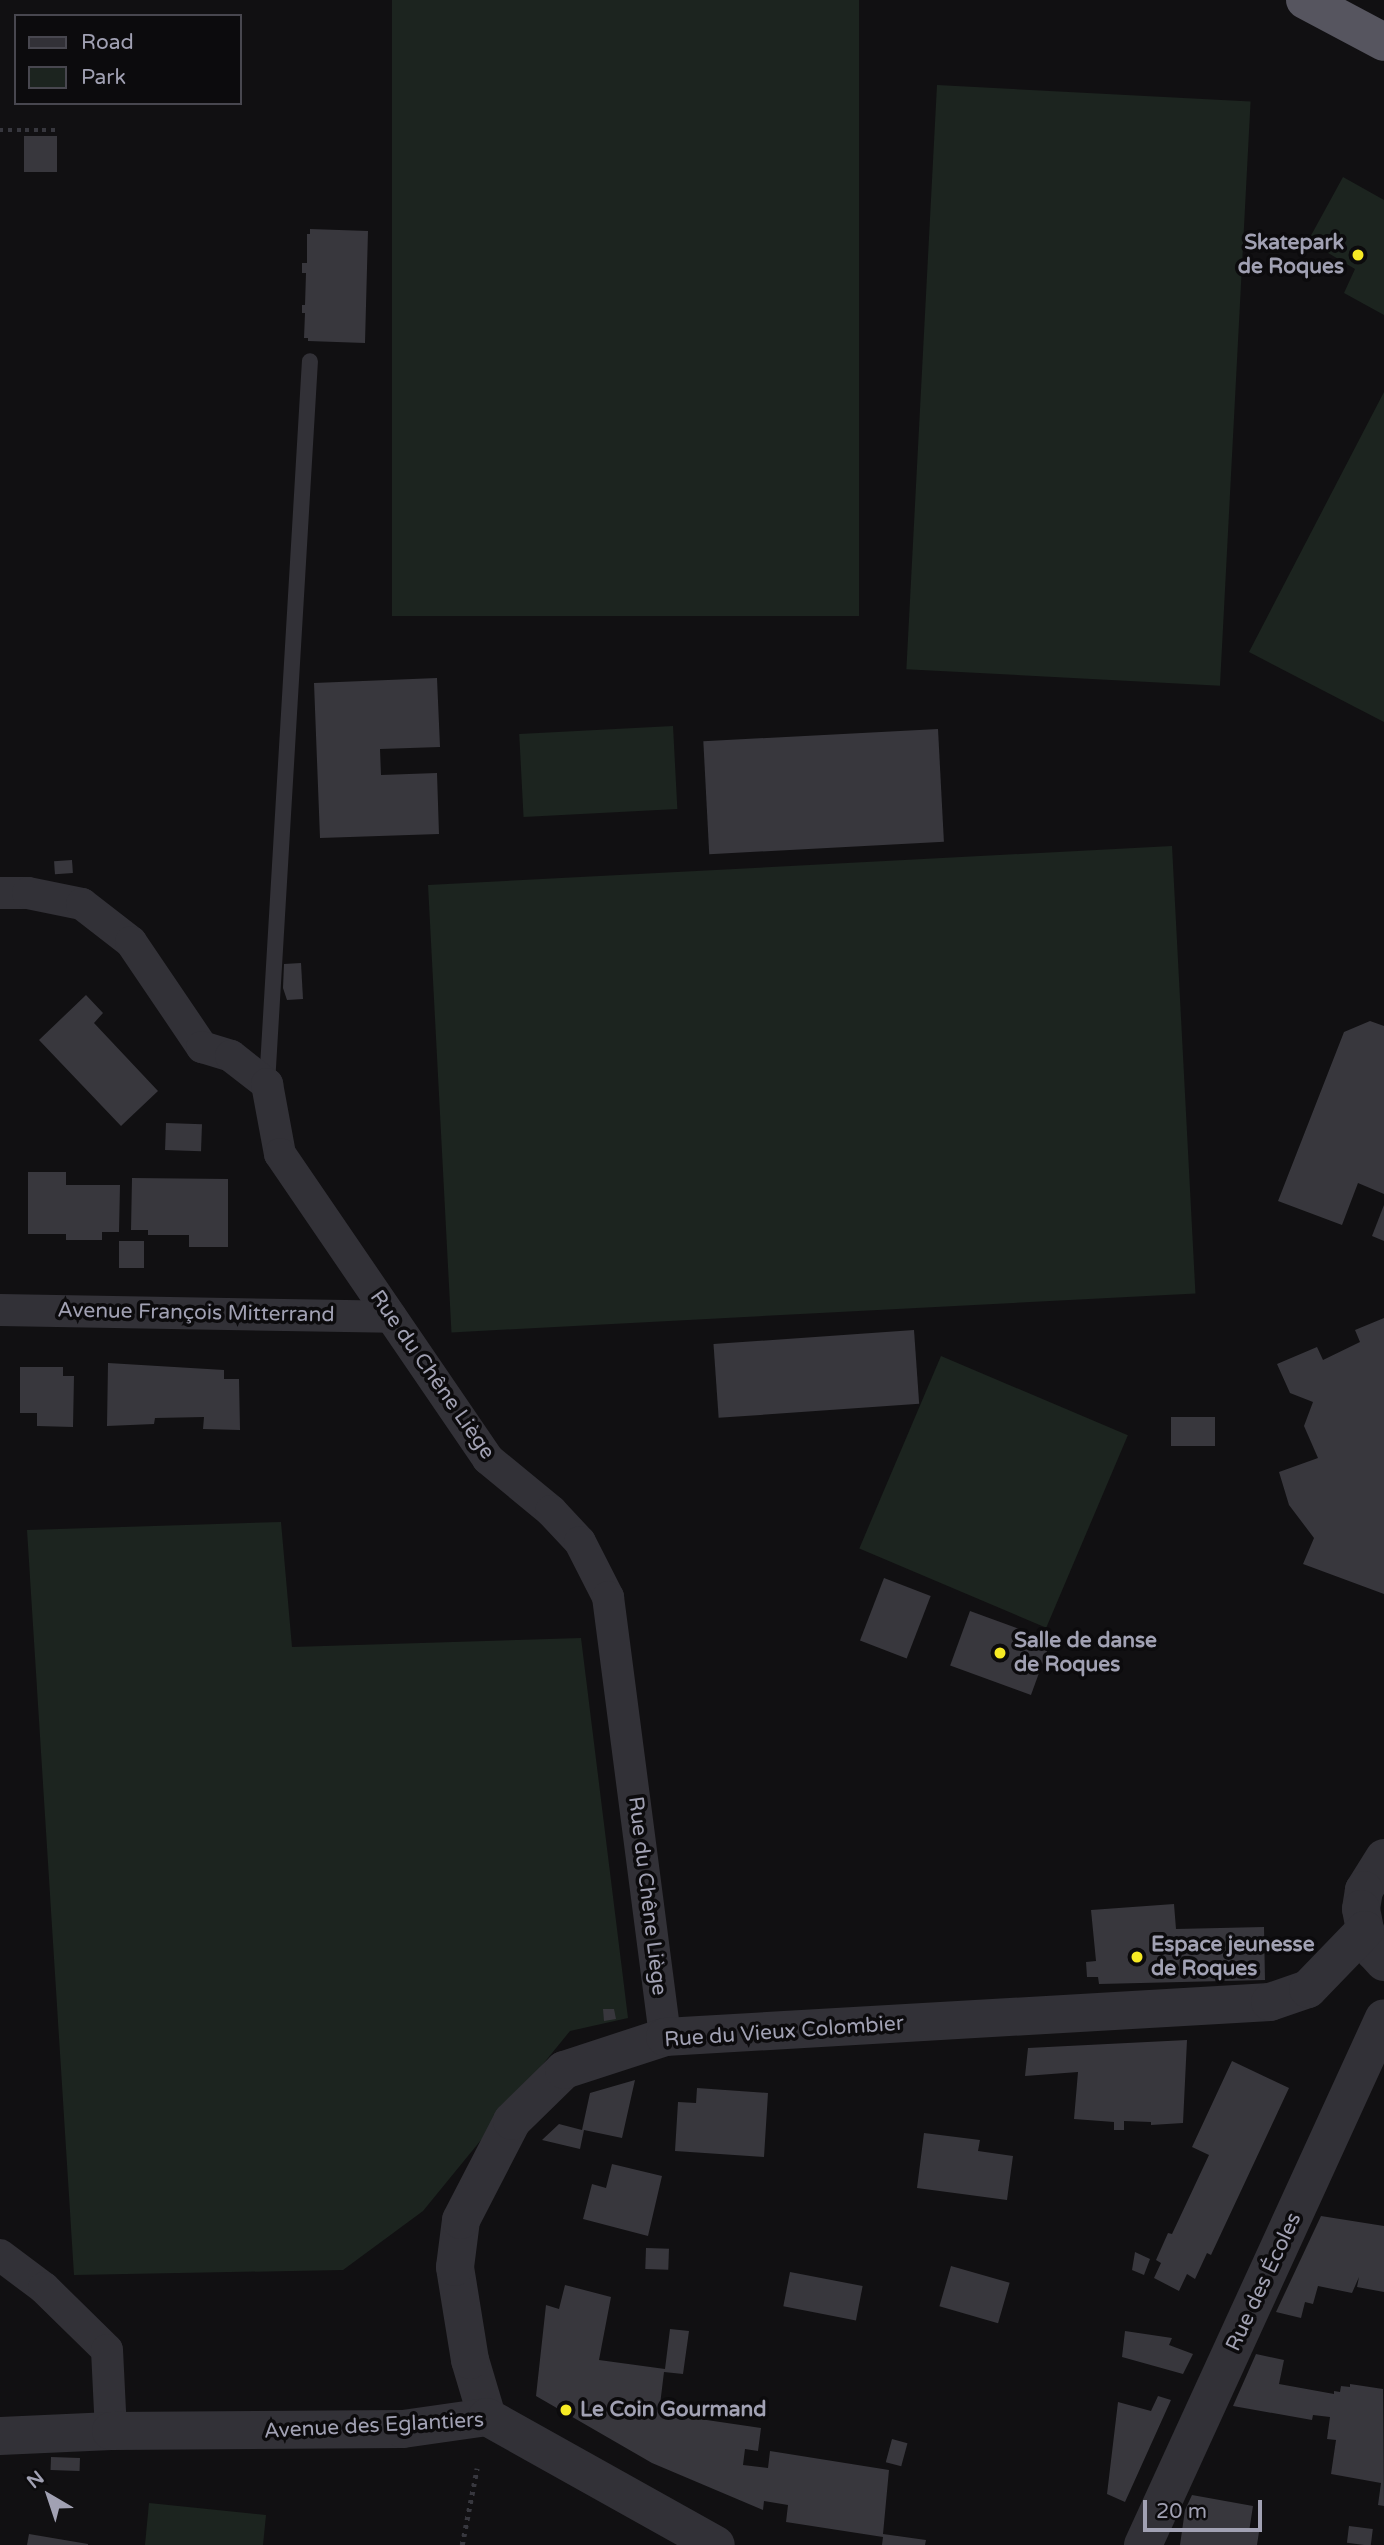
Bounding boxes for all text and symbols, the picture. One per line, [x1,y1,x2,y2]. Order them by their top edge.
legend [14,14,242,105]
text: Road [81,30,134,55]
text: Park [81,65,126,90]
place label: Skatepark de Roques [1238,230,1344,280]
marker: Skatepark de Roques [1350,247,1366,263]
street label: Rue du Chêne Liège [364,1286,500,1464]
street label: Avenue François Mitterrand [57,1298,335,1328]
place label: Salle de danse de Roques [1014,1628,1157,1678]
marker: Salle de danse de Roques [992,1645,1008,1661]
street label: Rue du Chêne Liège [622,1795,672,1997]
place label: Espace jeunesse de Roques [1151,1932,1315,1982]
marker: Espace jeunesse de Roques [1129,1949,1145,1965]
street label: Rue du Vieux Colombier [663,2011,905,2053]
street label: Rue des Écoles [1221,2209,1307,2355]
place label: Le Coin Gourmand [580,2397,767,2423]
marker: Le Coin Gourmand [558,2402,574,2418]
street label: Avenue des Eglantiers [263,2408,485,2444]
north arrow [14,2461,84,2531]
text: N [23,2466,49,2493]
scale bar [1146,2486,1265,2530]
text: 20 m [1156,2499,1207,2524]

